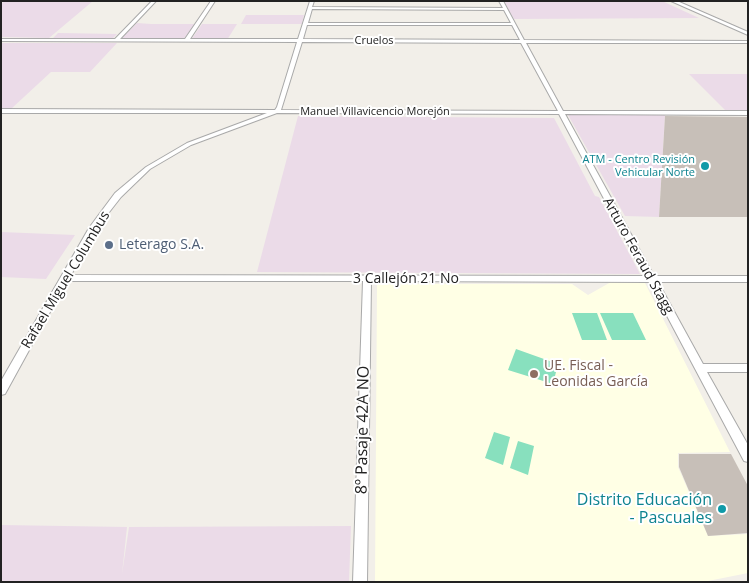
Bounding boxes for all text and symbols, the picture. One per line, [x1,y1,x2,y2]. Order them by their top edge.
street label: Cruelos [355,34,393,48]
street label: Manuel Villavicencio Morejón [300,105,450,119]
place label: ATM - Centro Revisión Vehicular Norte [582,153,695,179]
marker: ATM - Centro Revisión Vehicular Norte [699,160,711,172]
street label: Arturo Feraud Stagg [599,195,677,317]
street label: Rafael Miguel Columbus [18,208,114,352]
place label: Leterago S.A. [119,237,204,253]
marker: Leterago S.A. [103,239,115,251]
street label: 3 Callejón 21 No [353,271,459,287]
place label: UE. Fiscal - Leonidas García [544,358,648,391]
street label: 8º Pasaje 42A NO [352,366,374,494]
marker: UE. Fiscal - Leonidas García [528,368,540,380]
place label: Distrito Educación - Pascuales [577,490,712,528]
marker: Distrito Educación - Pascuales [716,503,728,515]

